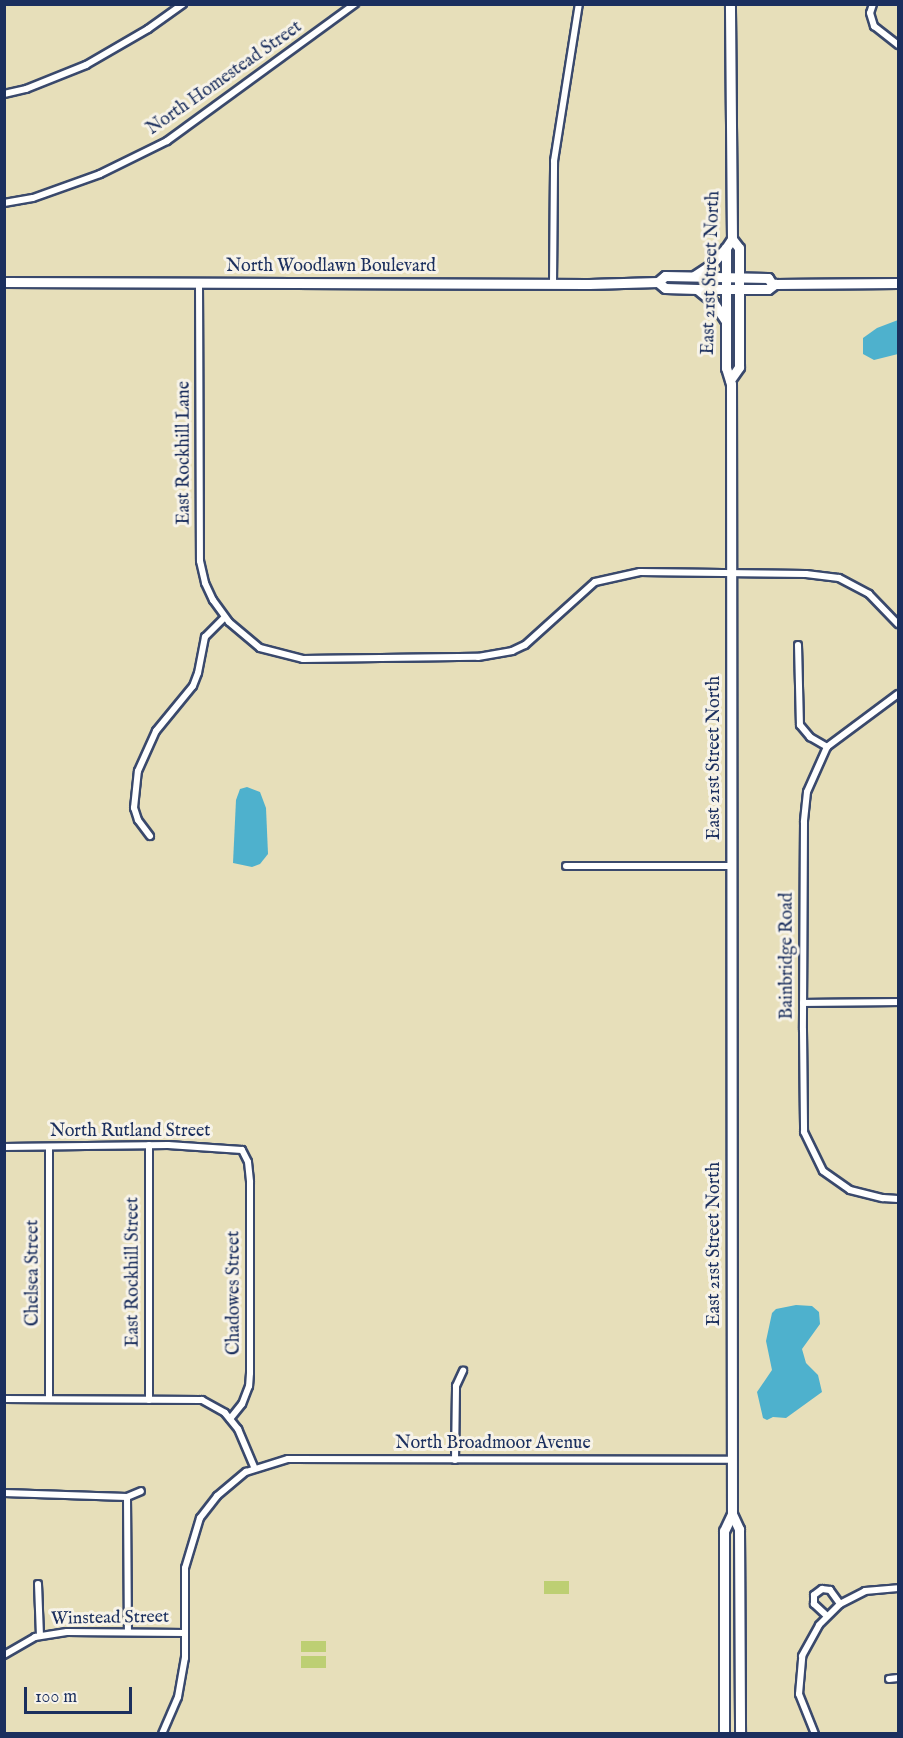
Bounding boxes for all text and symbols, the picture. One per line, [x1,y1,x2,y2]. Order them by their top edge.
street label: North Homestead Street [143,17,307,141]
street label: East 21st Street North [698,191,726,355]
street label: North Woodlawn Boulevard [226,256,436,278]
street label: East Rockhill Lane [174,381,196,525]
street label: East 21st Street North [704,676,726,840]
street label: Bainbridge Road [777,892,799,1020]
street label: North Rutland Street [50,1121,210,1143]
street label: East 21st Street North [704,1162,726,1326]
street label: East Rockhill Street [123,1197,145,1347]
street label: Chelsea Street [23,1220,45,1326]
street label: Chadowes Street [224,1231,246,1355]
street label: North Broadmoor Avenue [395,1433,591,1455]
street label: Winstead Street [51,1607,169,1631]
scale bar [27,1675,135,1713]
text: 100 m [35,1686,77,1709]

